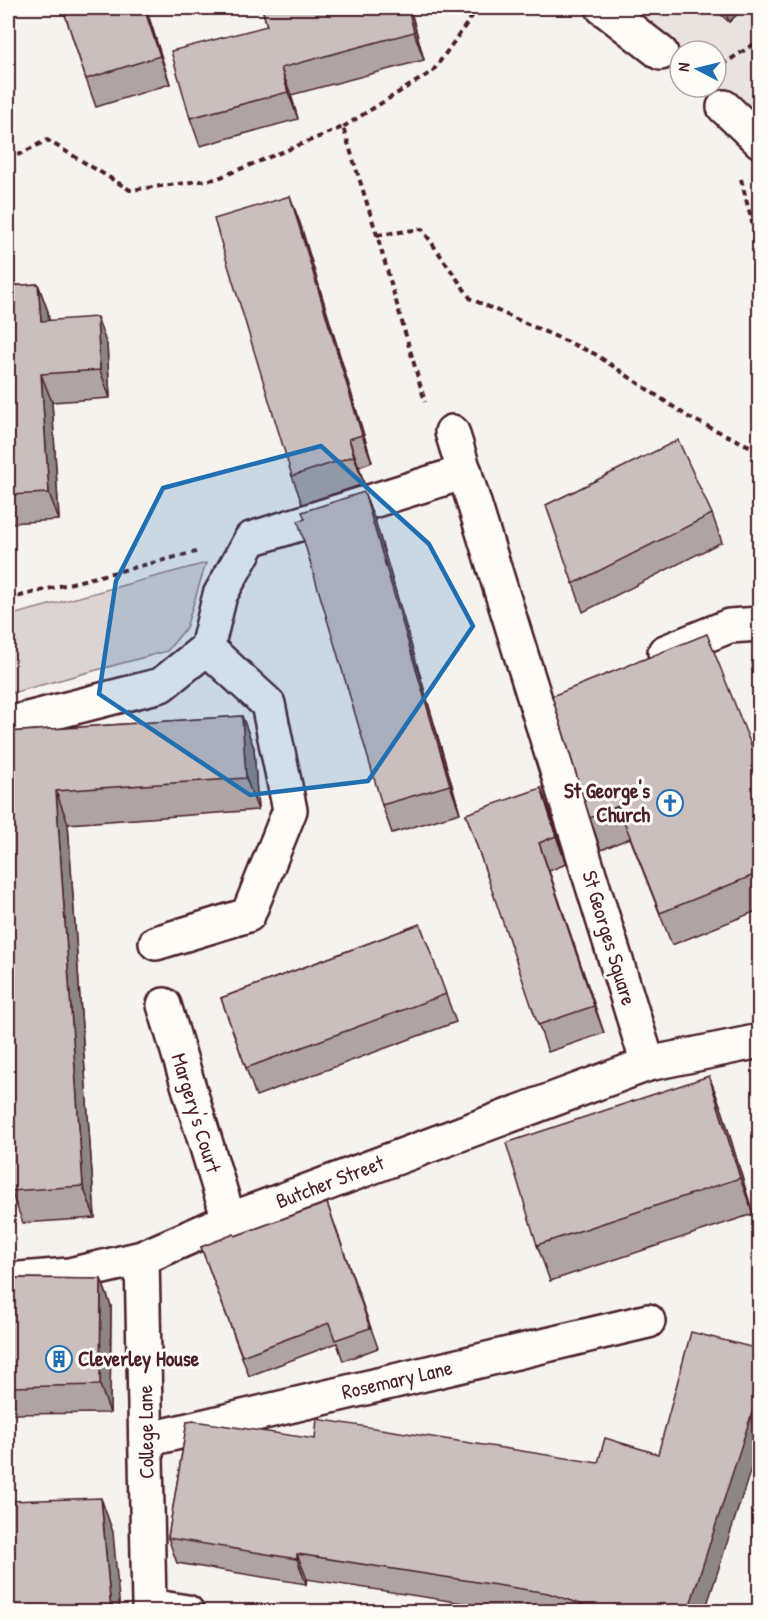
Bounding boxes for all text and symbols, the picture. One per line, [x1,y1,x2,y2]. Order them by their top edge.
north arrow [668,39,728,99]
text: N [672,61,695,73]
place label: St George's Church [564,776,650,829]
church icon: St George's Church [655,788,685,818]
street label: St Georges Square [575,867,644,1009]
street label: Margery's Court [165,1050,229,1177]
street label: Butcher Street [272,1147,389,1215]
building icon: Cleverley House [44,1344,74,1374]
place label: Cleverley House [78,1344,200,1374]
street label: Rosemary Lane [339,1353,455,1406]
street label: College Lane [130,1385,161,1479]

